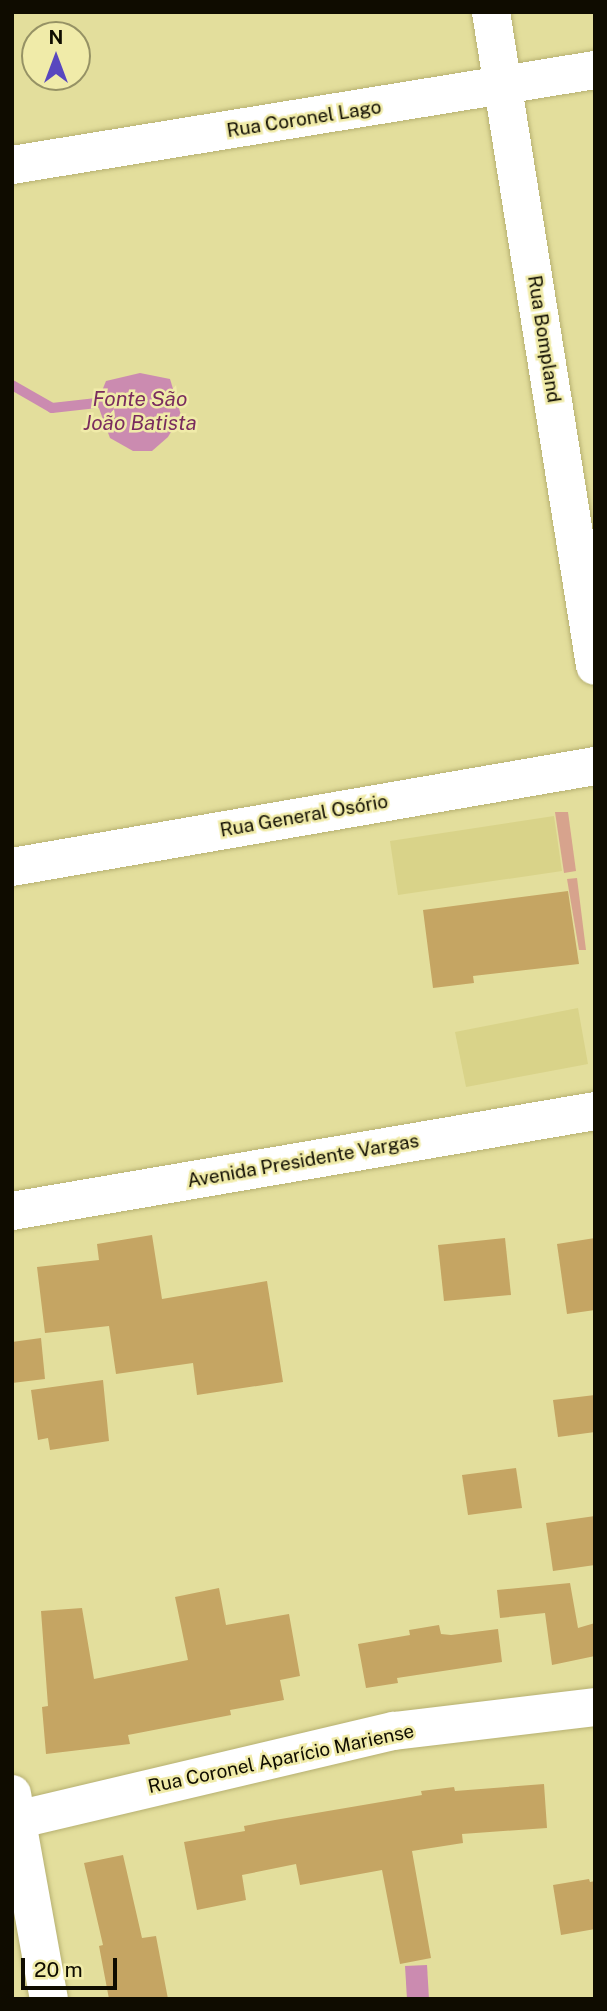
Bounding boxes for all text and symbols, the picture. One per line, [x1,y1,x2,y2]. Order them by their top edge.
north arrow [21,21,91,91]
text: N [49,26,63,48]
street label: Rua Coronel Lago [225,96,383,142]
street label: Rua Bompland [523,274,565,404]
water label: Fonte São João Batista [83,386,197,436]
street label: Rua General Osório [218,790,390,842]
street label: Avenida Presidente Vargas [185,1129,421,1193]
street label: Rua Coronel Aparício Mariense [146,1720,416,1798]
scale bar [24,1944,121,1988]
text: 20 m [34,1957,83,1982]

